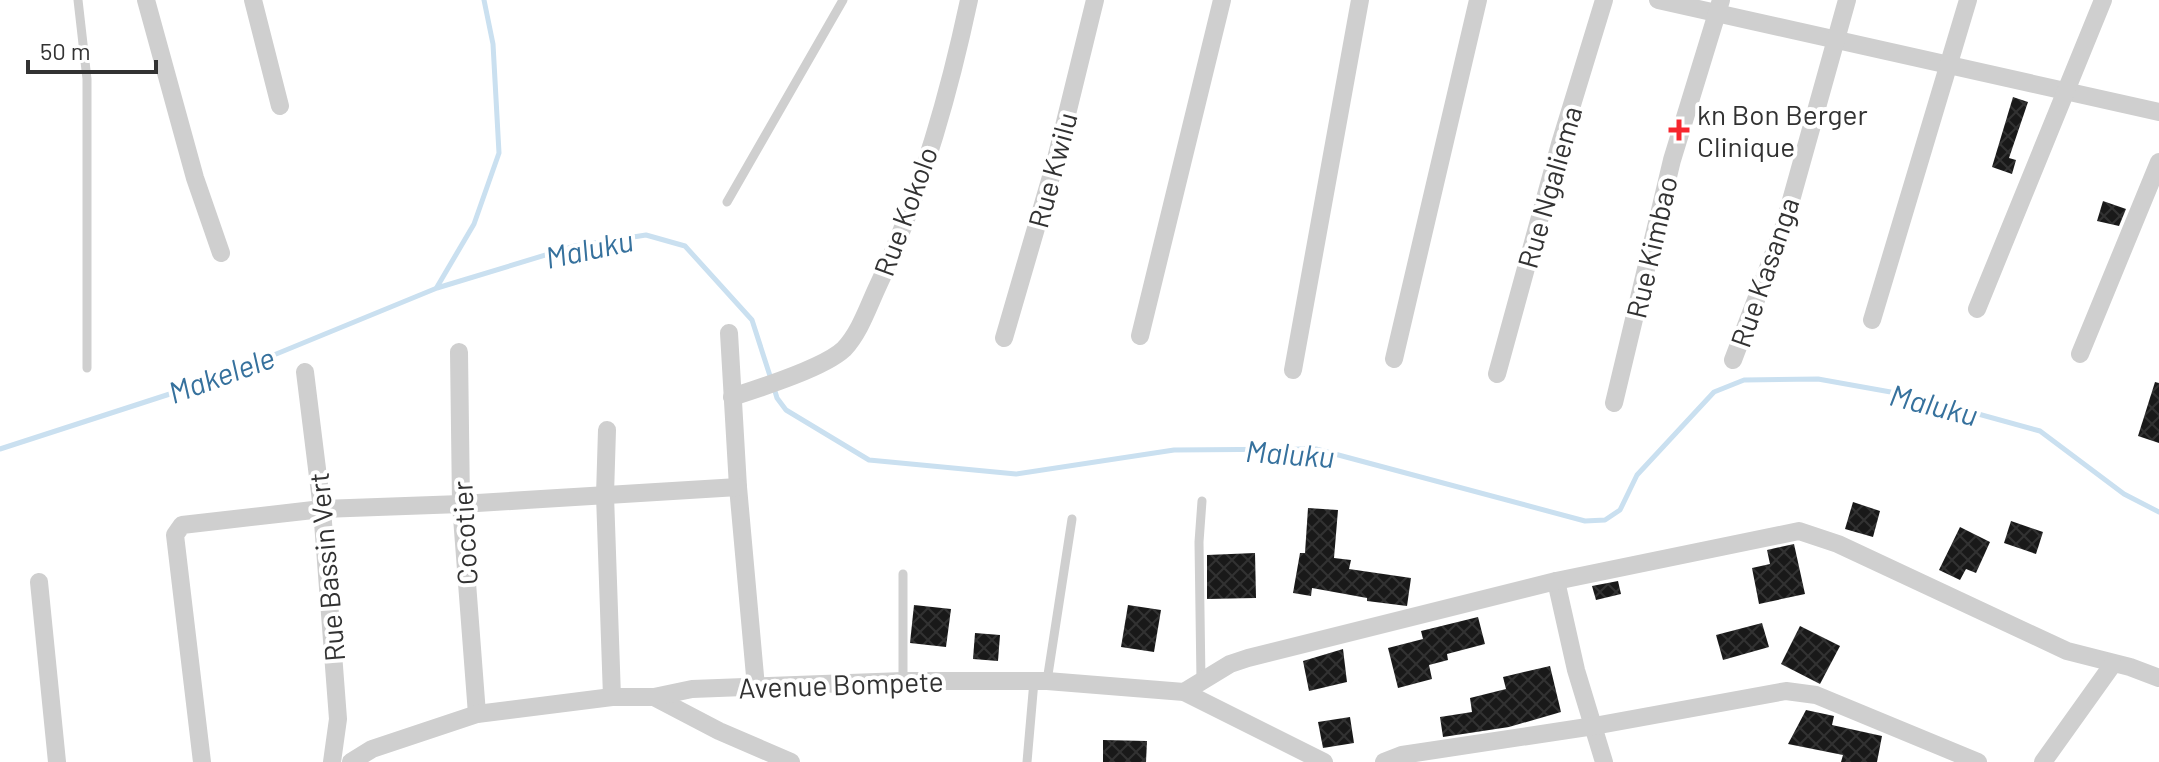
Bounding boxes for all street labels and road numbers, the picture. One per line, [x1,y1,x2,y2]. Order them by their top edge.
street label: Rue Ngaliema [1510,102,1588,272]
street label: Rue Kwilu [1020,109,1084,231]
street label: Rue Kokolo [866,142,944,280]
street label: Rue Kimbao [1618,173,1684,321]
street label: Rue Kasanga [1722,193,1806,351]
street label: Rue Bassin Vert [301,471,351,663]
street label: Cocotier [444,480,484,586]
street label: Avenue Bompete [738,663,944,705]

